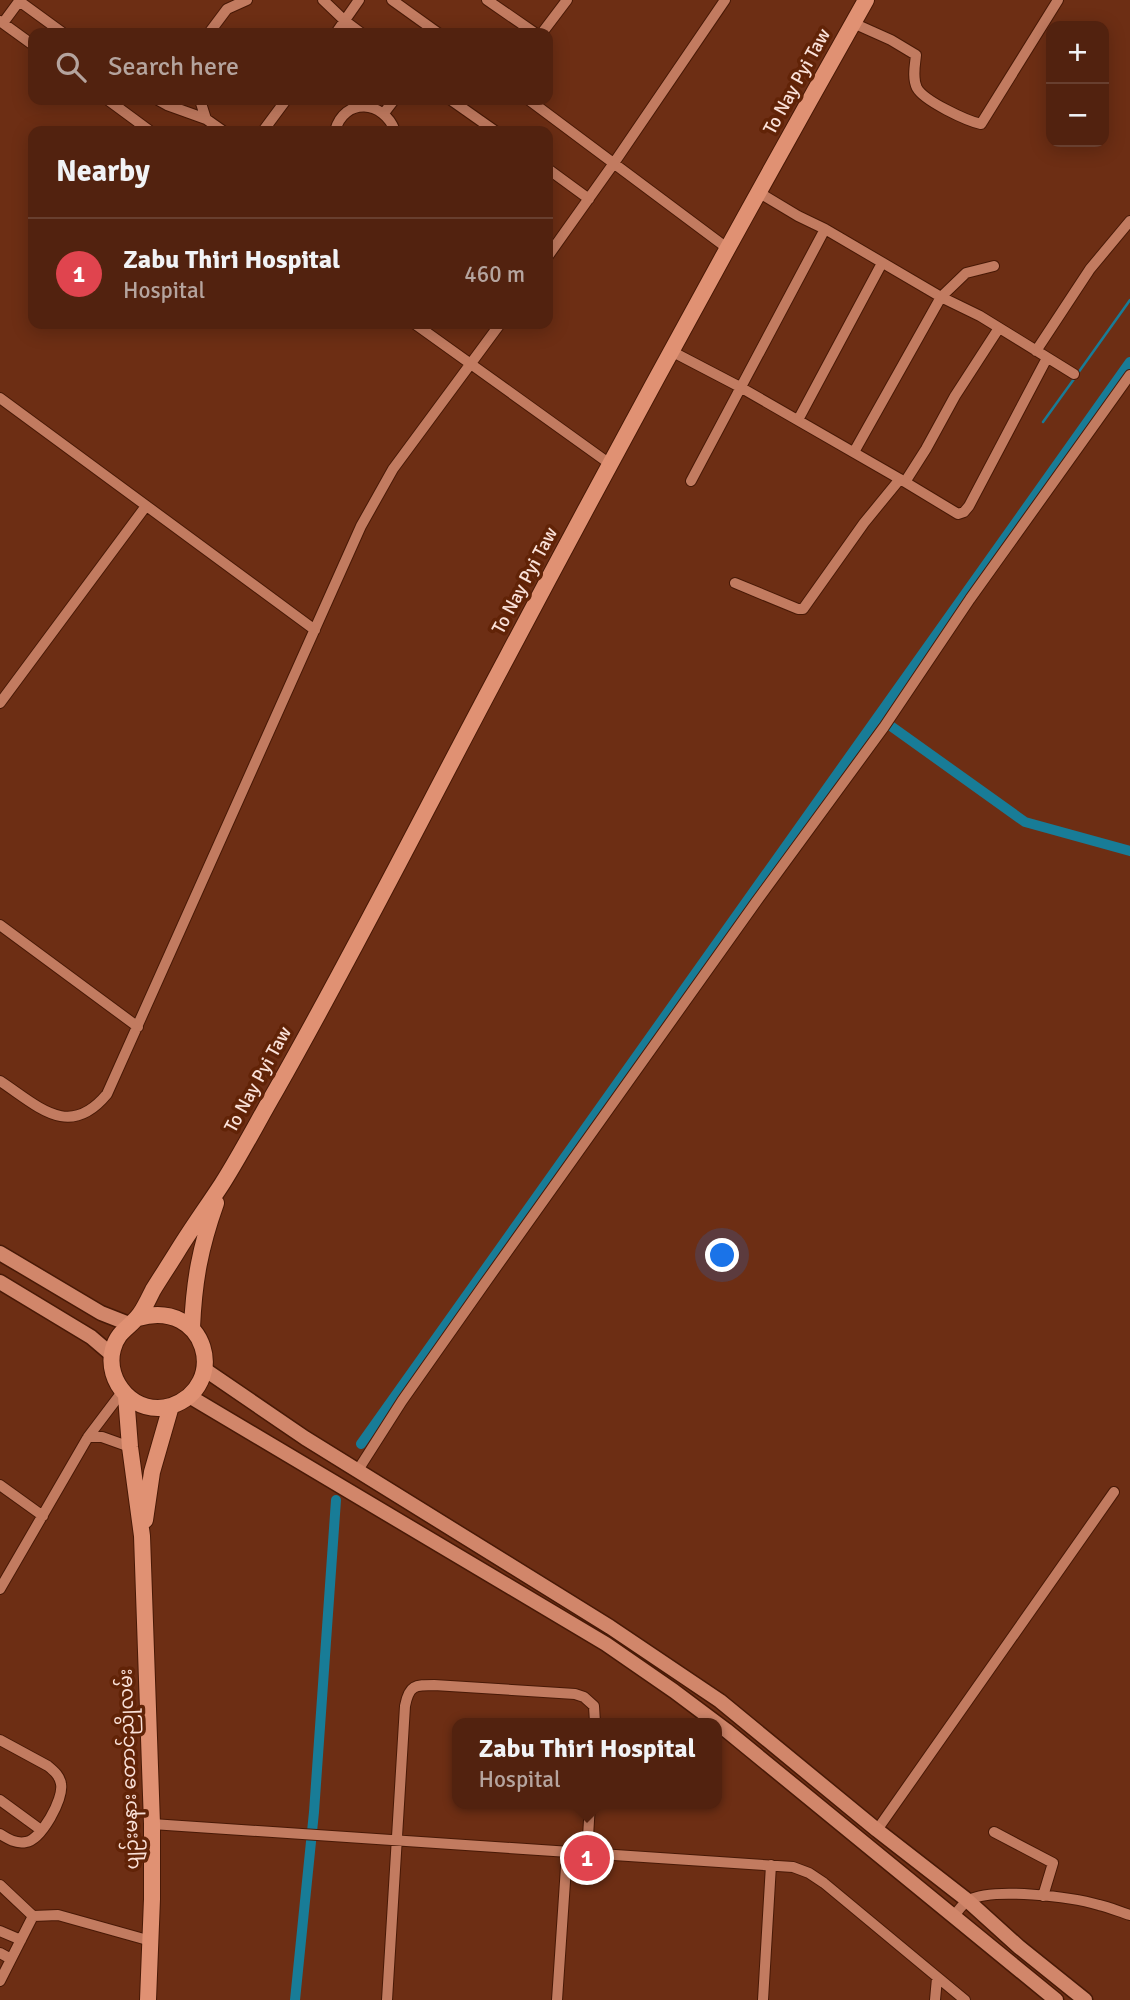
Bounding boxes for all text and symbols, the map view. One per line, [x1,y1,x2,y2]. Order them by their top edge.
map controls [1046,21,1109,147]
button: + [1046,21,1109,84]
street label: To Nay Pyi Taw [758,24,836,139]
search box [28,28,553,105]
icon: search [52,48,90,86]
text: Search here [108,51,239,83]
button: − [1046,84,1109,147]
text: Nearby [56,153,150,190]
text: Zabu Thiri Hospital [123,244,340,276]
text: 1 [73,260,85,289]
text: 460 m [464,260,525,289]
text: Hospital [123,276,205,305]
street label: To Nay Pyi Taw [487,523,563,638]
street label: To Nay Pyi Taw [219,1022,297,1137]
your location [705,1238,739,1272]
street label: ပျဉ်းမနား တောင်ညိုလမ်း [111,1668,147,1870]
popup [452,1718,722,1809]
text: Zabu Thiri Hospital [478,1733,696,1765]
text: Hospital [478,1765,561,1794]
pin: 1 [564,1832,610,1884]

